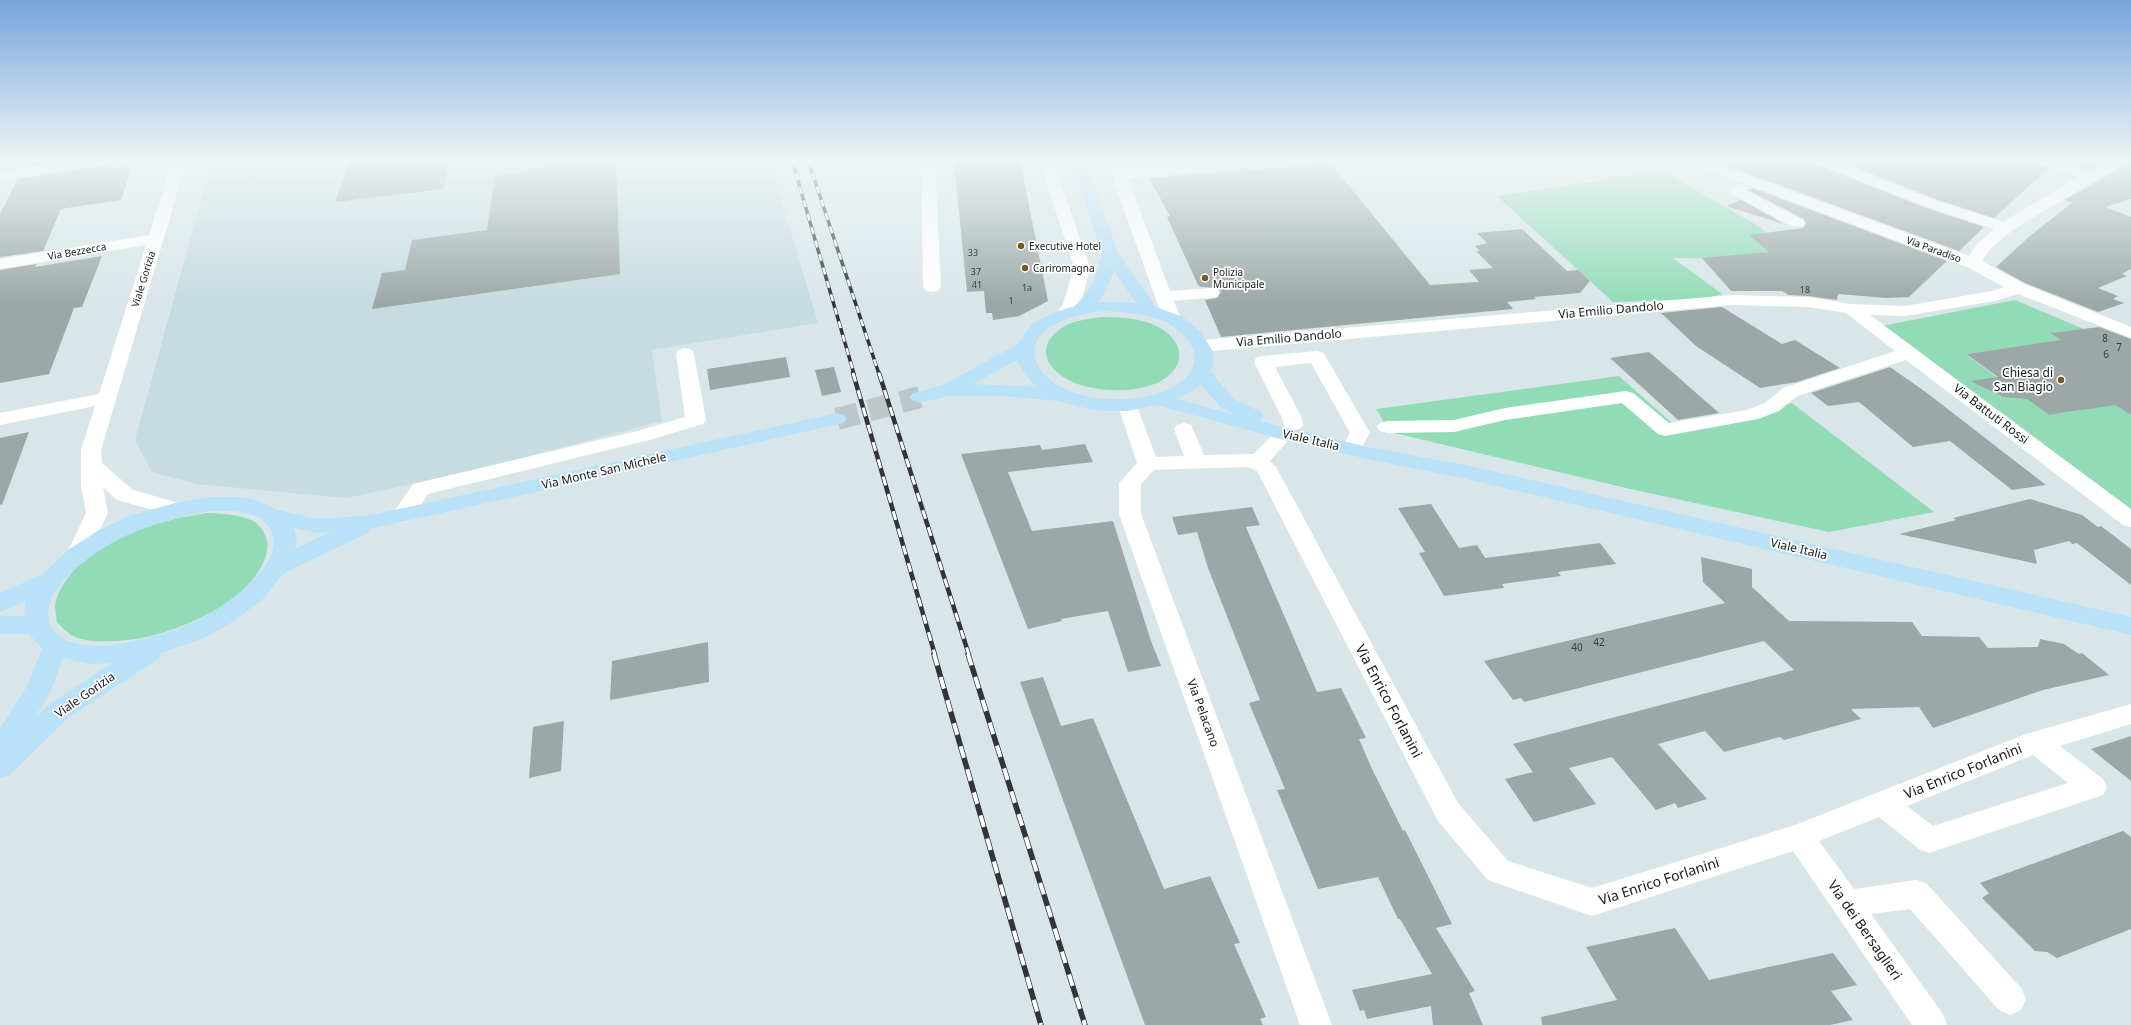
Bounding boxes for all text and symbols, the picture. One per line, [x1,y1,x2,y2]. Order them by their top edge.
street label: Via Paradiso [1905,233,1963,265]
street label: Via Bezzecca [47,239,107,263]
place label: Executive Hotel [1029,239,1101,253]
marker: Executive Hotel [1016,241,1026,251]
house number: 33 [968,246,978,259]
street label: Viale Gorizia [128,249,158,309]
place label: Cariromagna [1033,261,1095,275]
marker: Cariromagna [1020,263,1030,273]
house number: 37 [971,265,981,278]
place label: Polizia Municipale [1213,265,1265,291]
marker: Polizia Municipale [1200,273,1210,283]
house number: 41 [972,278,982,291]
house number: 1a [1022,281,1032,294]
house number: 18 [1800,283,1810,296]
house number: 1 [1008,294,1014,307]
street label: Via Emilio Dandolo [1558,296,1664,323]
street label: Via Emilio Dandolo [1236,324,1342,351]
house number: 8 [2102,331,2108,345]
house number: 7 [2116,340,2122,354]
house number: 6 [2103,347,2109,361]
place label: Chiesa di San Biagio [1994,364,2053,395]
marker: Chiesa di San Biagio [2056,375,2066,385]
street label: Via Battuti Rossi [1950,380,2033,448]
street label: Viale Italia [1281,425,1341,454]
street label: Via Monte San Michele [540,448,668,493]
street label: Viale Italia [1769,534,1829,563]
house number: 42 [1593,635,1605,649]
house number: 40 [1571,640,1583,654]
street label: Via Enrico Forlanini [1352,641,1427,761]
street label: Viale Gorizia [51,668,118,721]
street label: Via Pelacano [1183,676,1224,749]
street label: Via Enrico Forlanini [1901,738,2025,803]
street label: Via Enrico Forlanini [1596,852,1722,909]
street label: Via dei Bersaglieri [1824,876,1907,983]

